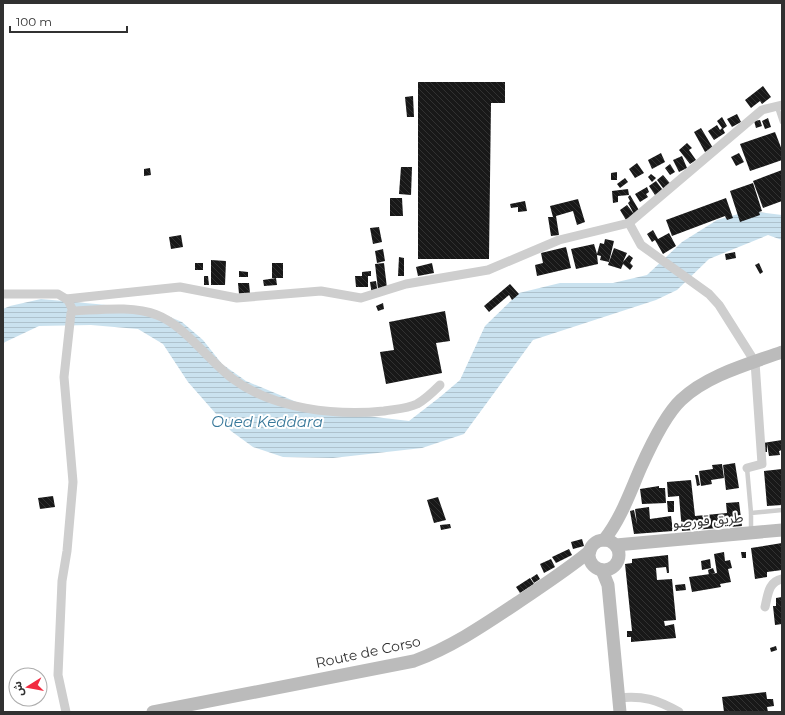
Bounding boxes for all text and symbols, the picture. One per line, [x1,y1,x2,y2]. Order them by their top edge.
scale bar [10,8,127,34]
text: 100 m [16,14,52,29]
water label: Oued Keddara [211,412,323,431]
street label: طريق قورصو [672,508,744,533]
street label: Route de Corso [314,632,422,672]
north arrow [8,667,48,707]
text: ش [10,680,26,698]

